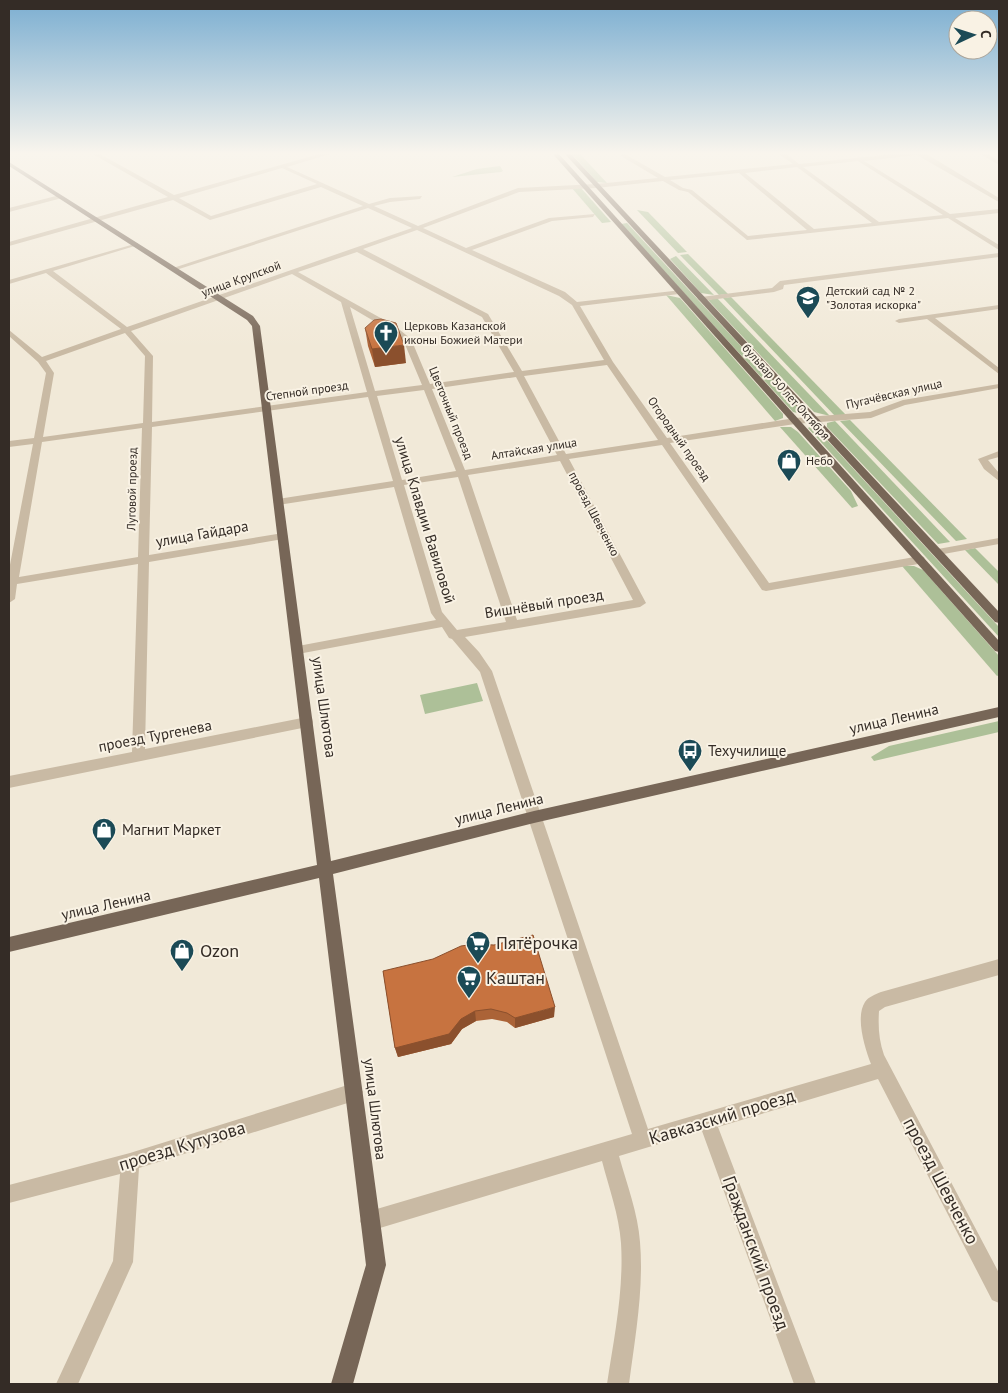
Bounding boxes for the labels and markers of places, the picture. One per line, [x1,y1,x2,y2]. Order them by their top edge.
place label: Детский сад № 2 "Золотая искорка" [826,283,921,312]
school or university icon: Детский сад № 2 "Золотая искорка" [795,285,821,319]
place label: Церковь Казанской иконы Божией Матери [404,318,523,347]
church icon: Церковь Казанской иконы Божией Матери [373,320,399,354]
shop icon: Небо [776,448,802,482]
place label: Небо [806,453,833,468]
bus stop icon: Техучилище [677,738,703,772]
place label: Техучилище [708,741,786,760]
shop icon: Магнит Маркет [91,817,117,851]
place label: Магнит Маркет [122,820,221,839]
supermarket icon: Пятёрочка [465,930,491,964]
place label: Пятёрочка [496,931,578,954]
shop icon: Ozon [169,938,195,972]
place label: Ozon [200,939,239,962]
supermarket icon: Каштан [456,965,482,999]
place label: Каштан [486,966,545,989]

